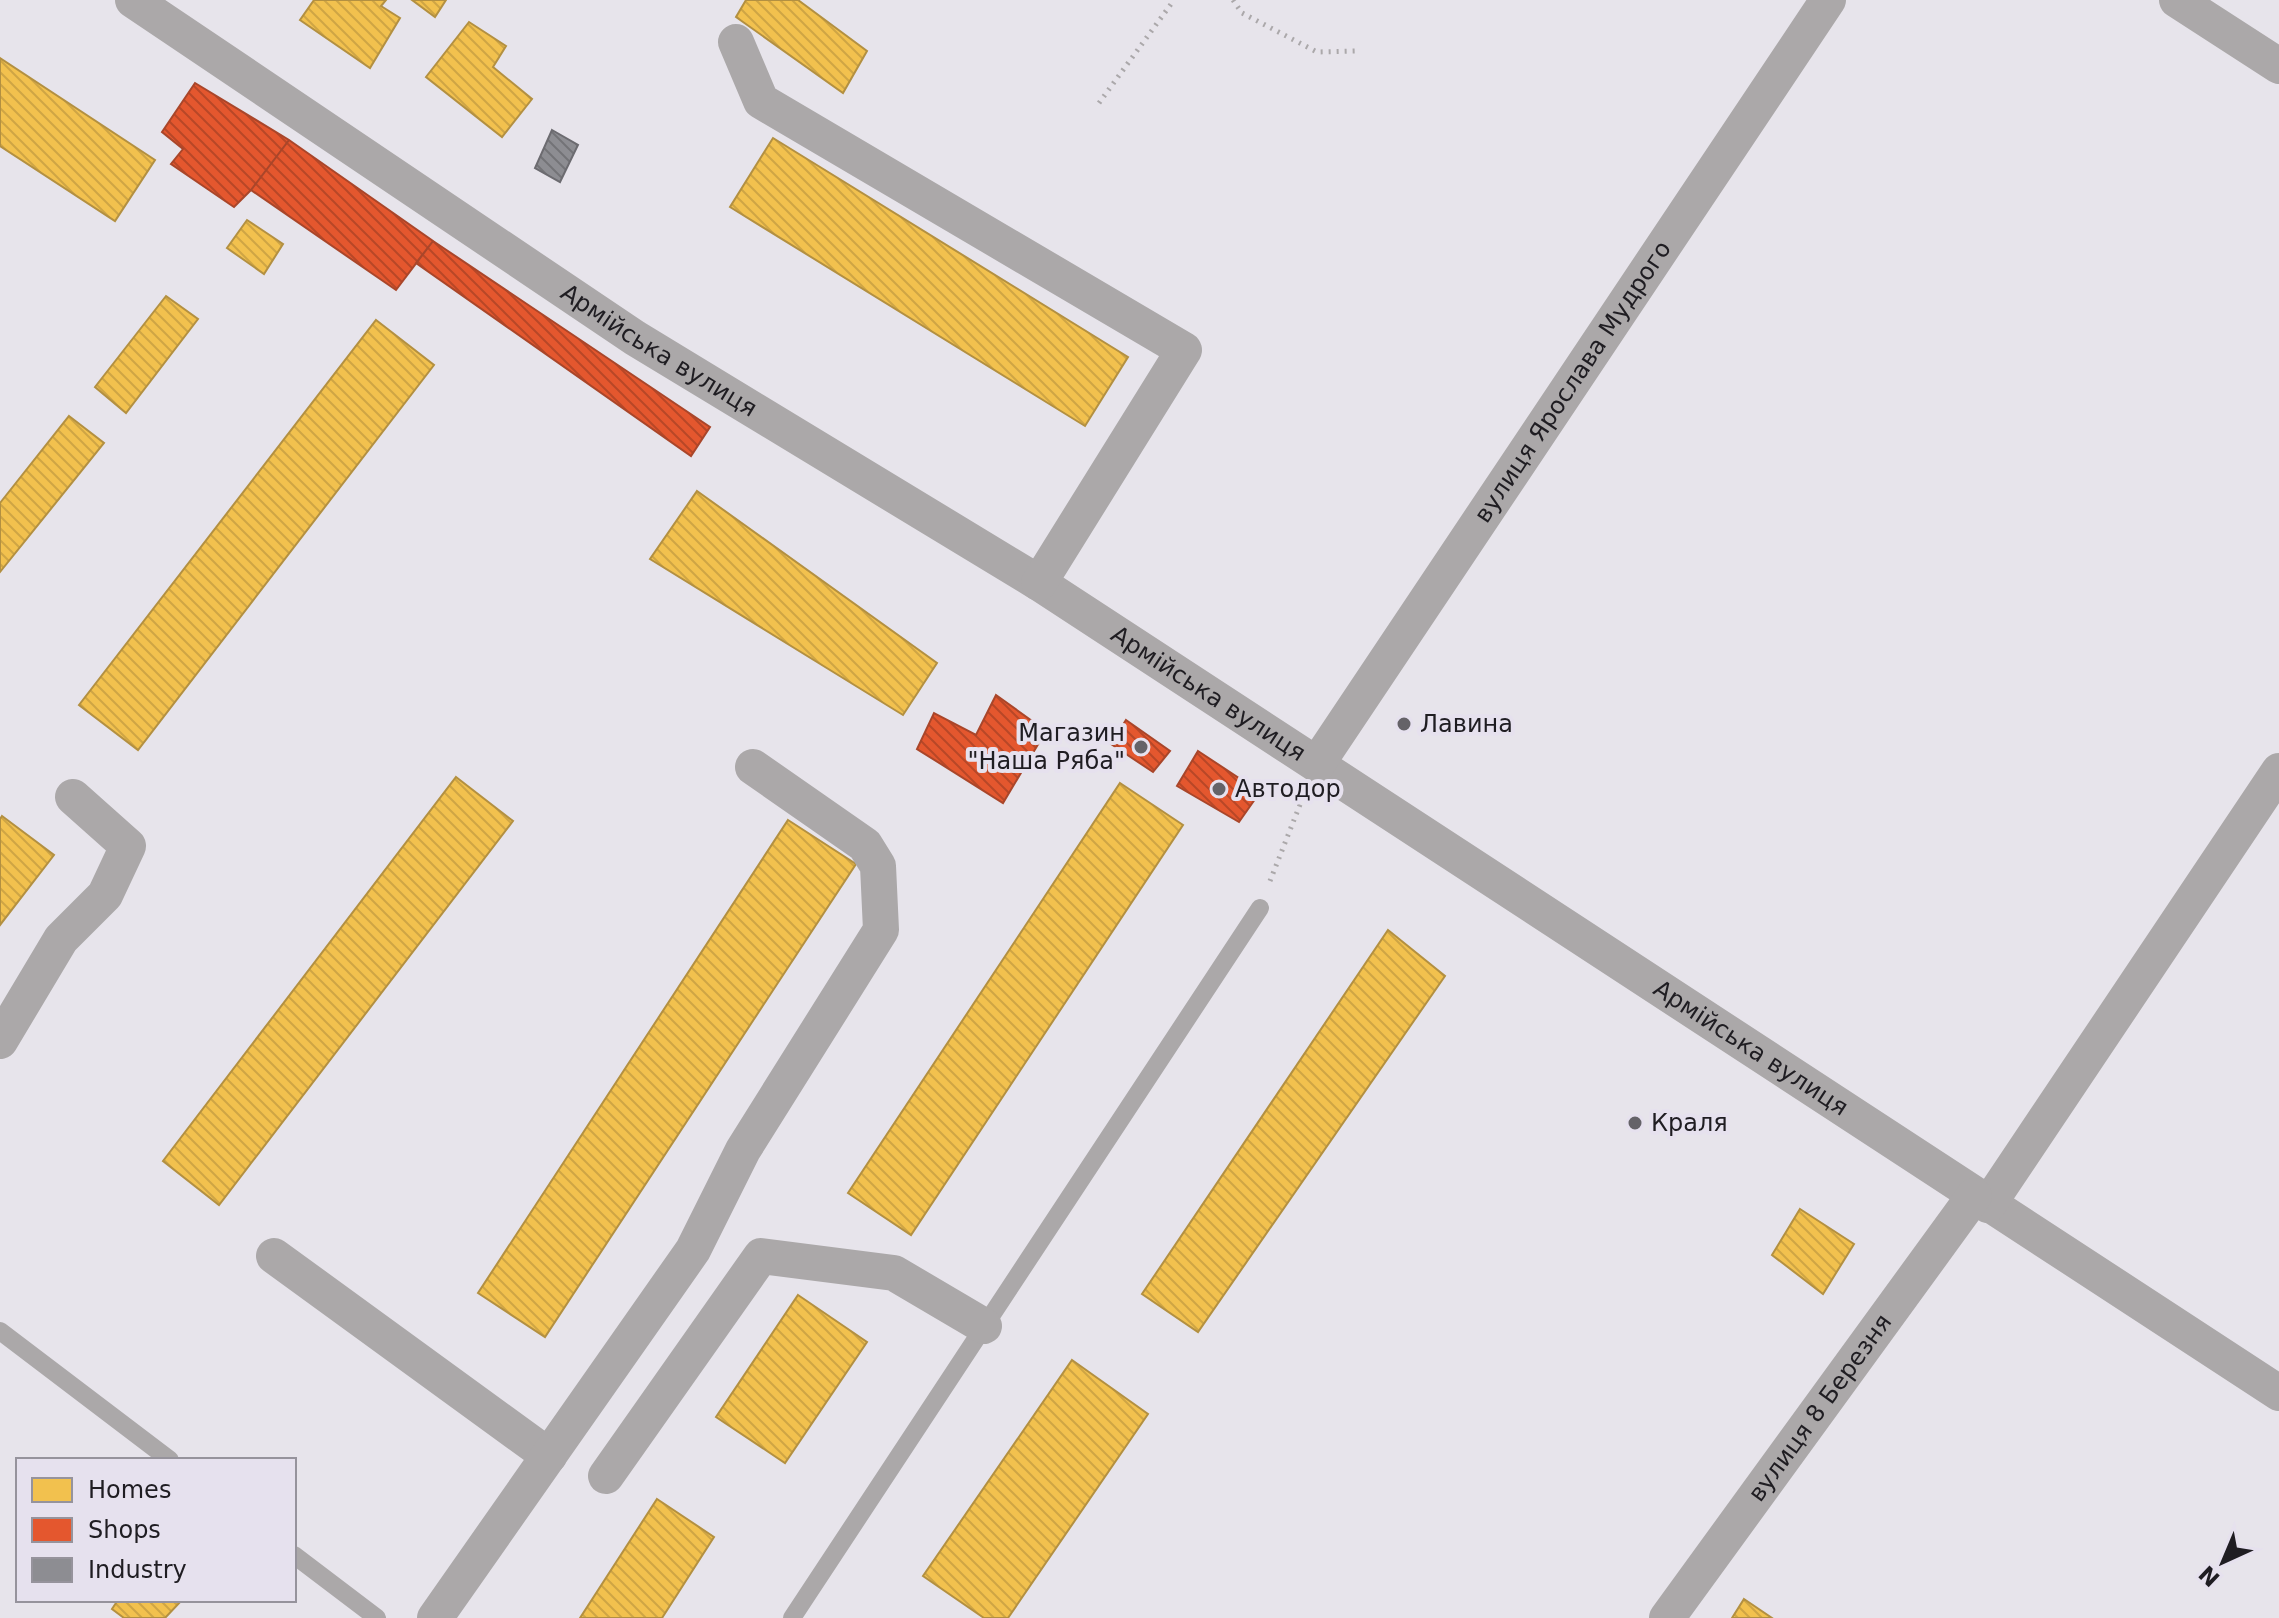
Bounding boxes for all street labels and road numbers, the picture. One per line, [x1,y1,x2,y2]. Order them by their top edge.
street label: вулиця Ярослава Мудрого [1469,236,1677,528]
street label: Армійська вулиця [556,278,762,423]
street label: Армійська вулиця [1106,620,1311,767]
street label: Армійська вулиця [1648,974,1853,1122]
street label: вулиця 8 Березня [1743,1309,1897,1507]

